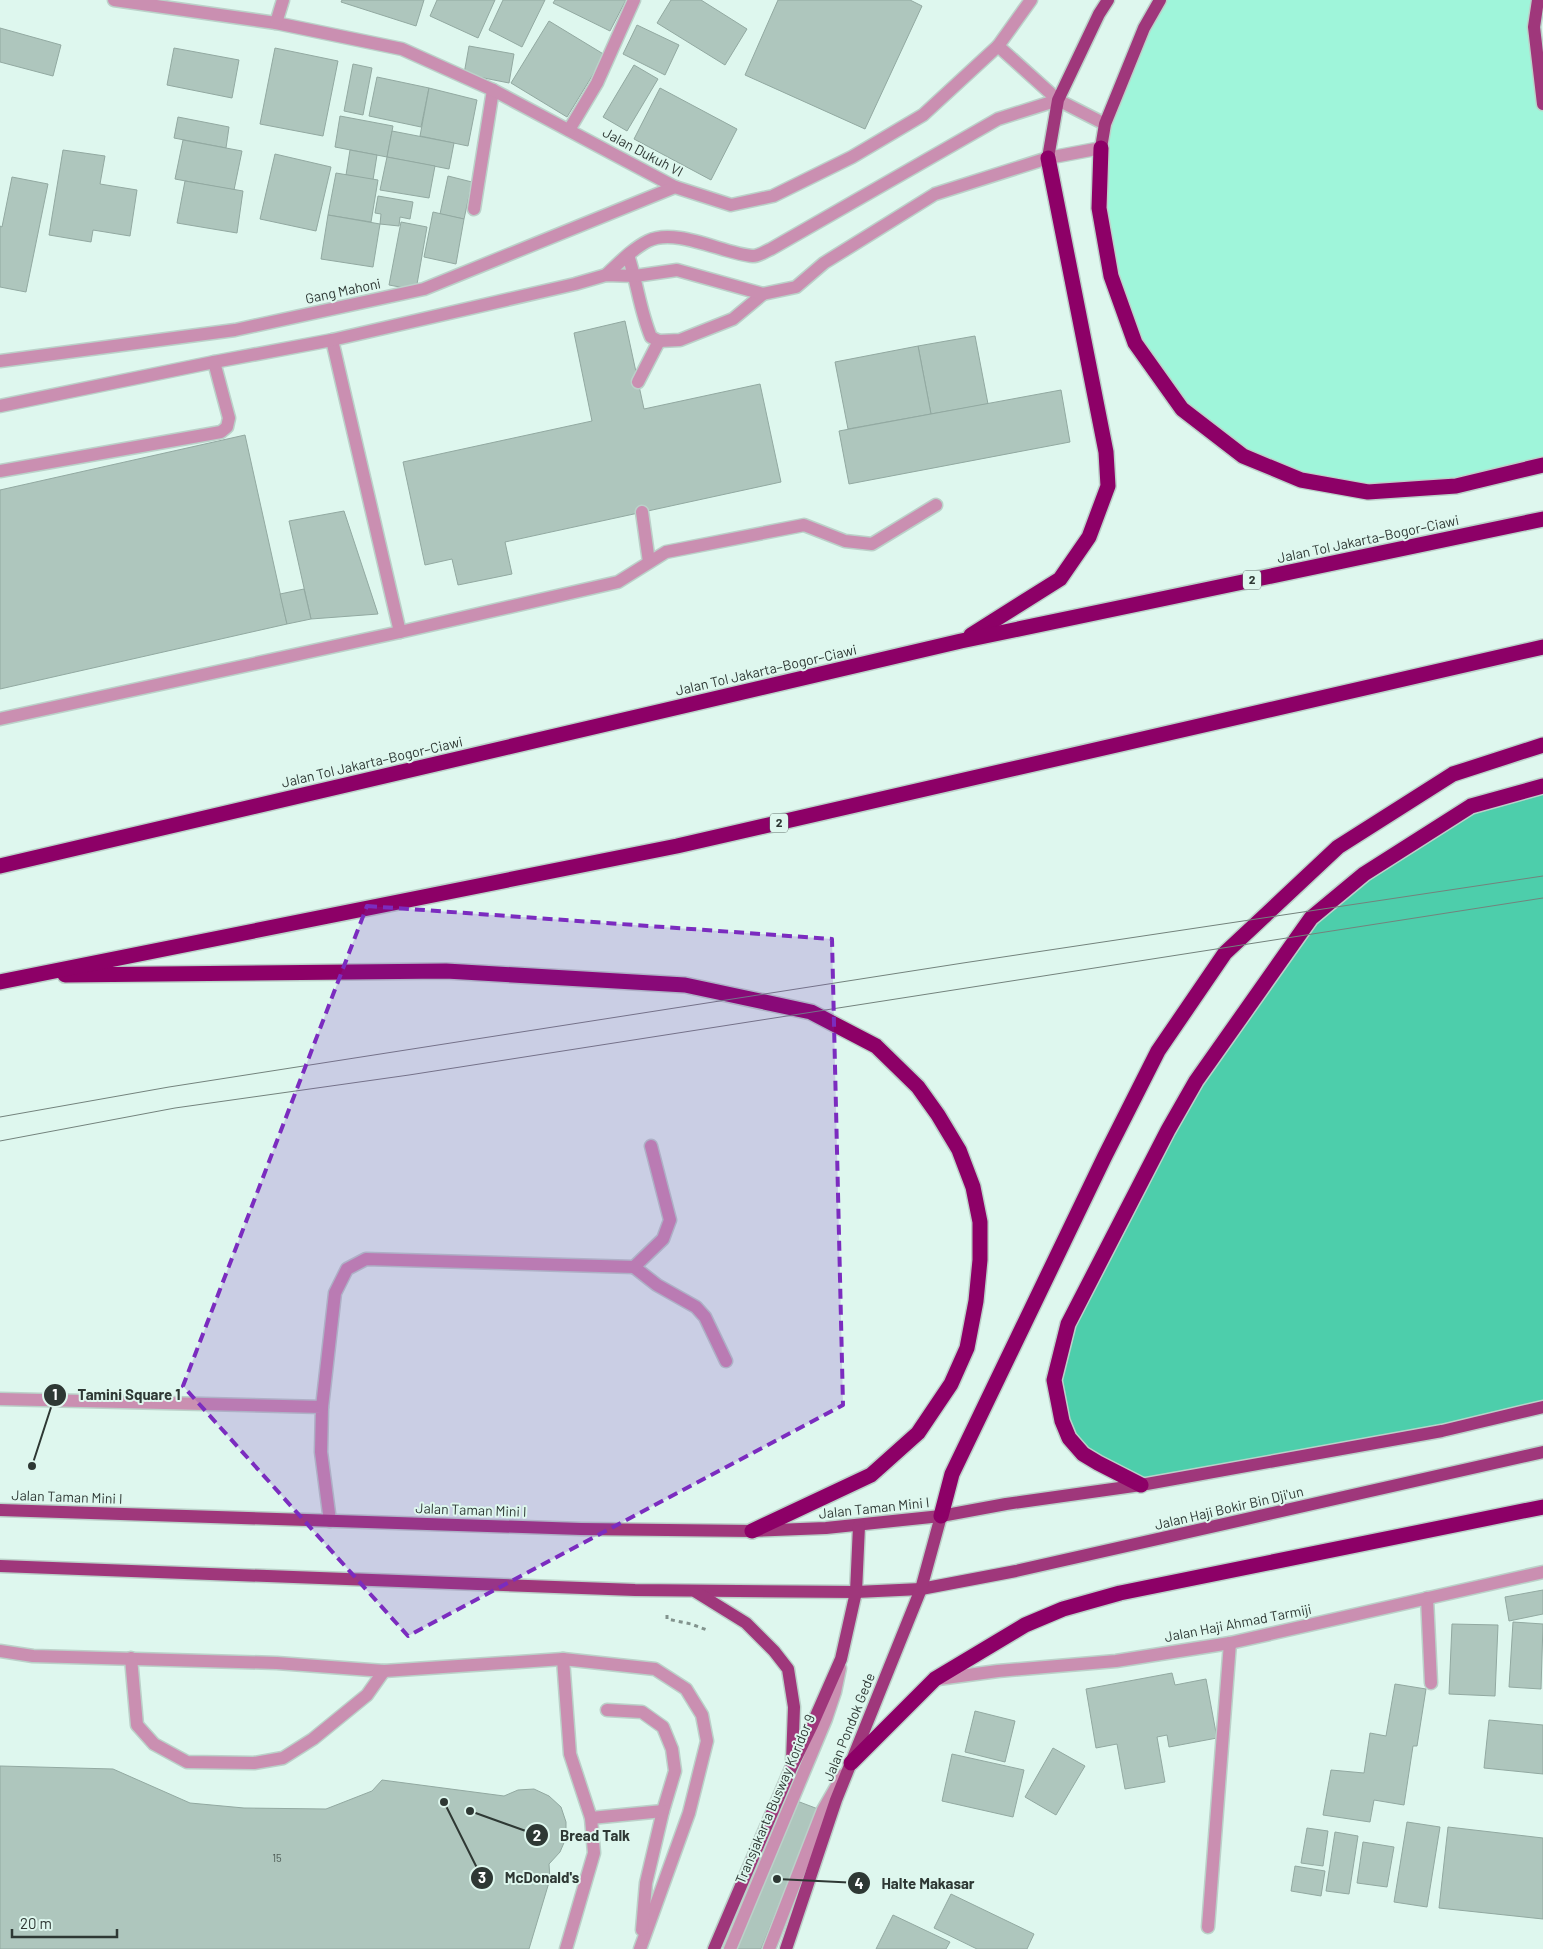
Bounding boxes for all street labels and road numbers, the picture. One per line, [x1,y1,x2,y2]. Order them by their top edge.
street label: Jalan Dukuh VI [600,123,686,180]
street label: Gang Mahoni [304,274,382,307]
street label: Jalan Tol Jakarta–Bogor–Ciawi [1275,511,1460,566]
road number: 2 [1243,570,1261,590]
street label: Jalan Tol Jakarta–Bogor–Ciawi [674,640,858,699]
street label: Jalan Tol Jakarta–Bogor–Ciawi [280,732,464,791]
road number: 2 [770,814,788,832]
street label: Jalan Haji Bokir Bin Dji'un [1153,1482,1305,1533]
street label: Jalan Taman Mini I [11,1486,123,1507]
street label: Jalan Taman Mini I [818,1493,930,1522]
street label: Jalan Taman Mini I [415,1499,527,1520]
street label: Jalan Haji Ahmad Tarmiji [1163,1600,1313,1645]
street label: Jalan Pondok Gede [819,1670,878,1783]
street label: Transjakarta Busway Koridor 9 [731,1712,818,1886]

